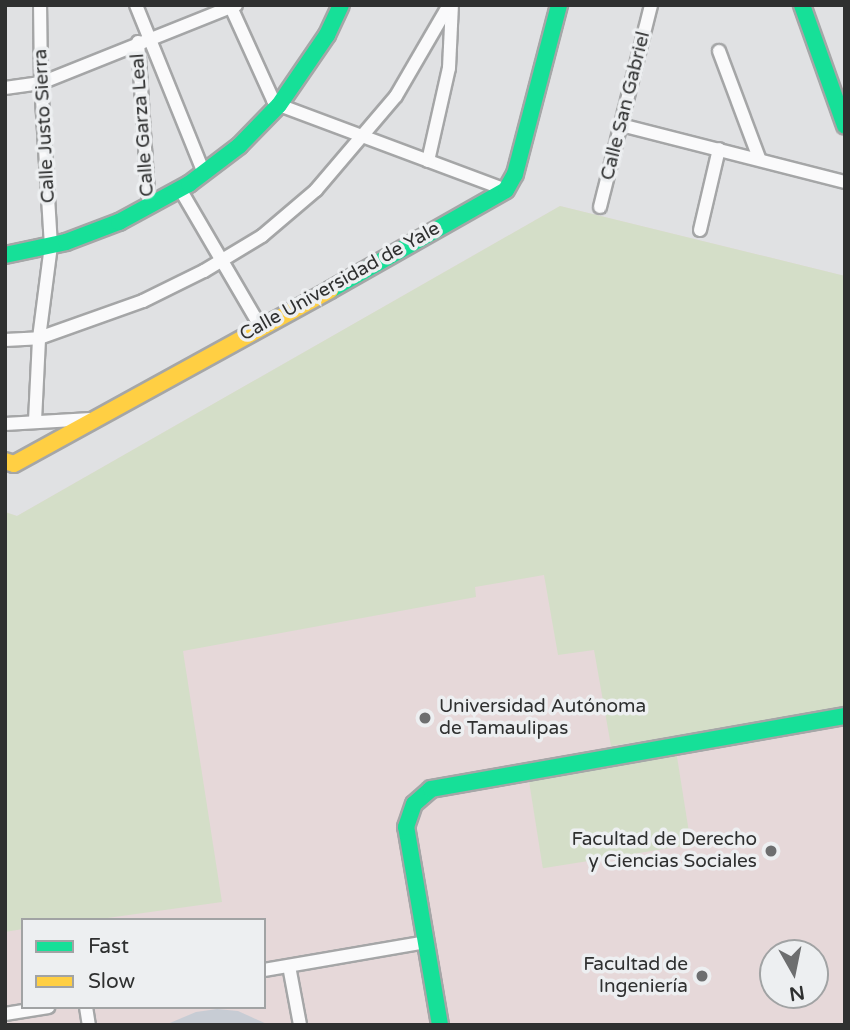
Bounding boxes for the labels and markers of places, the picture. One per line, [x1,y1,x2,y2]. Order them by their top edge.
place label: Universidad Autónoma de Tamaulipas [439,696,646,740]
marker: Universidad Autónoma de Tamaulipas [417,710,433,726]
place label: Facultad de Derecho y Ciencias Sociales [572,829,757,873]
marker: Facultad de Derecho y Ciencias Sociales [763,843,779,859]
place label: Facultad de Ingeniería [583,954,688,998]
marker: Facultad de Ingeniería [694,968,710,984]

